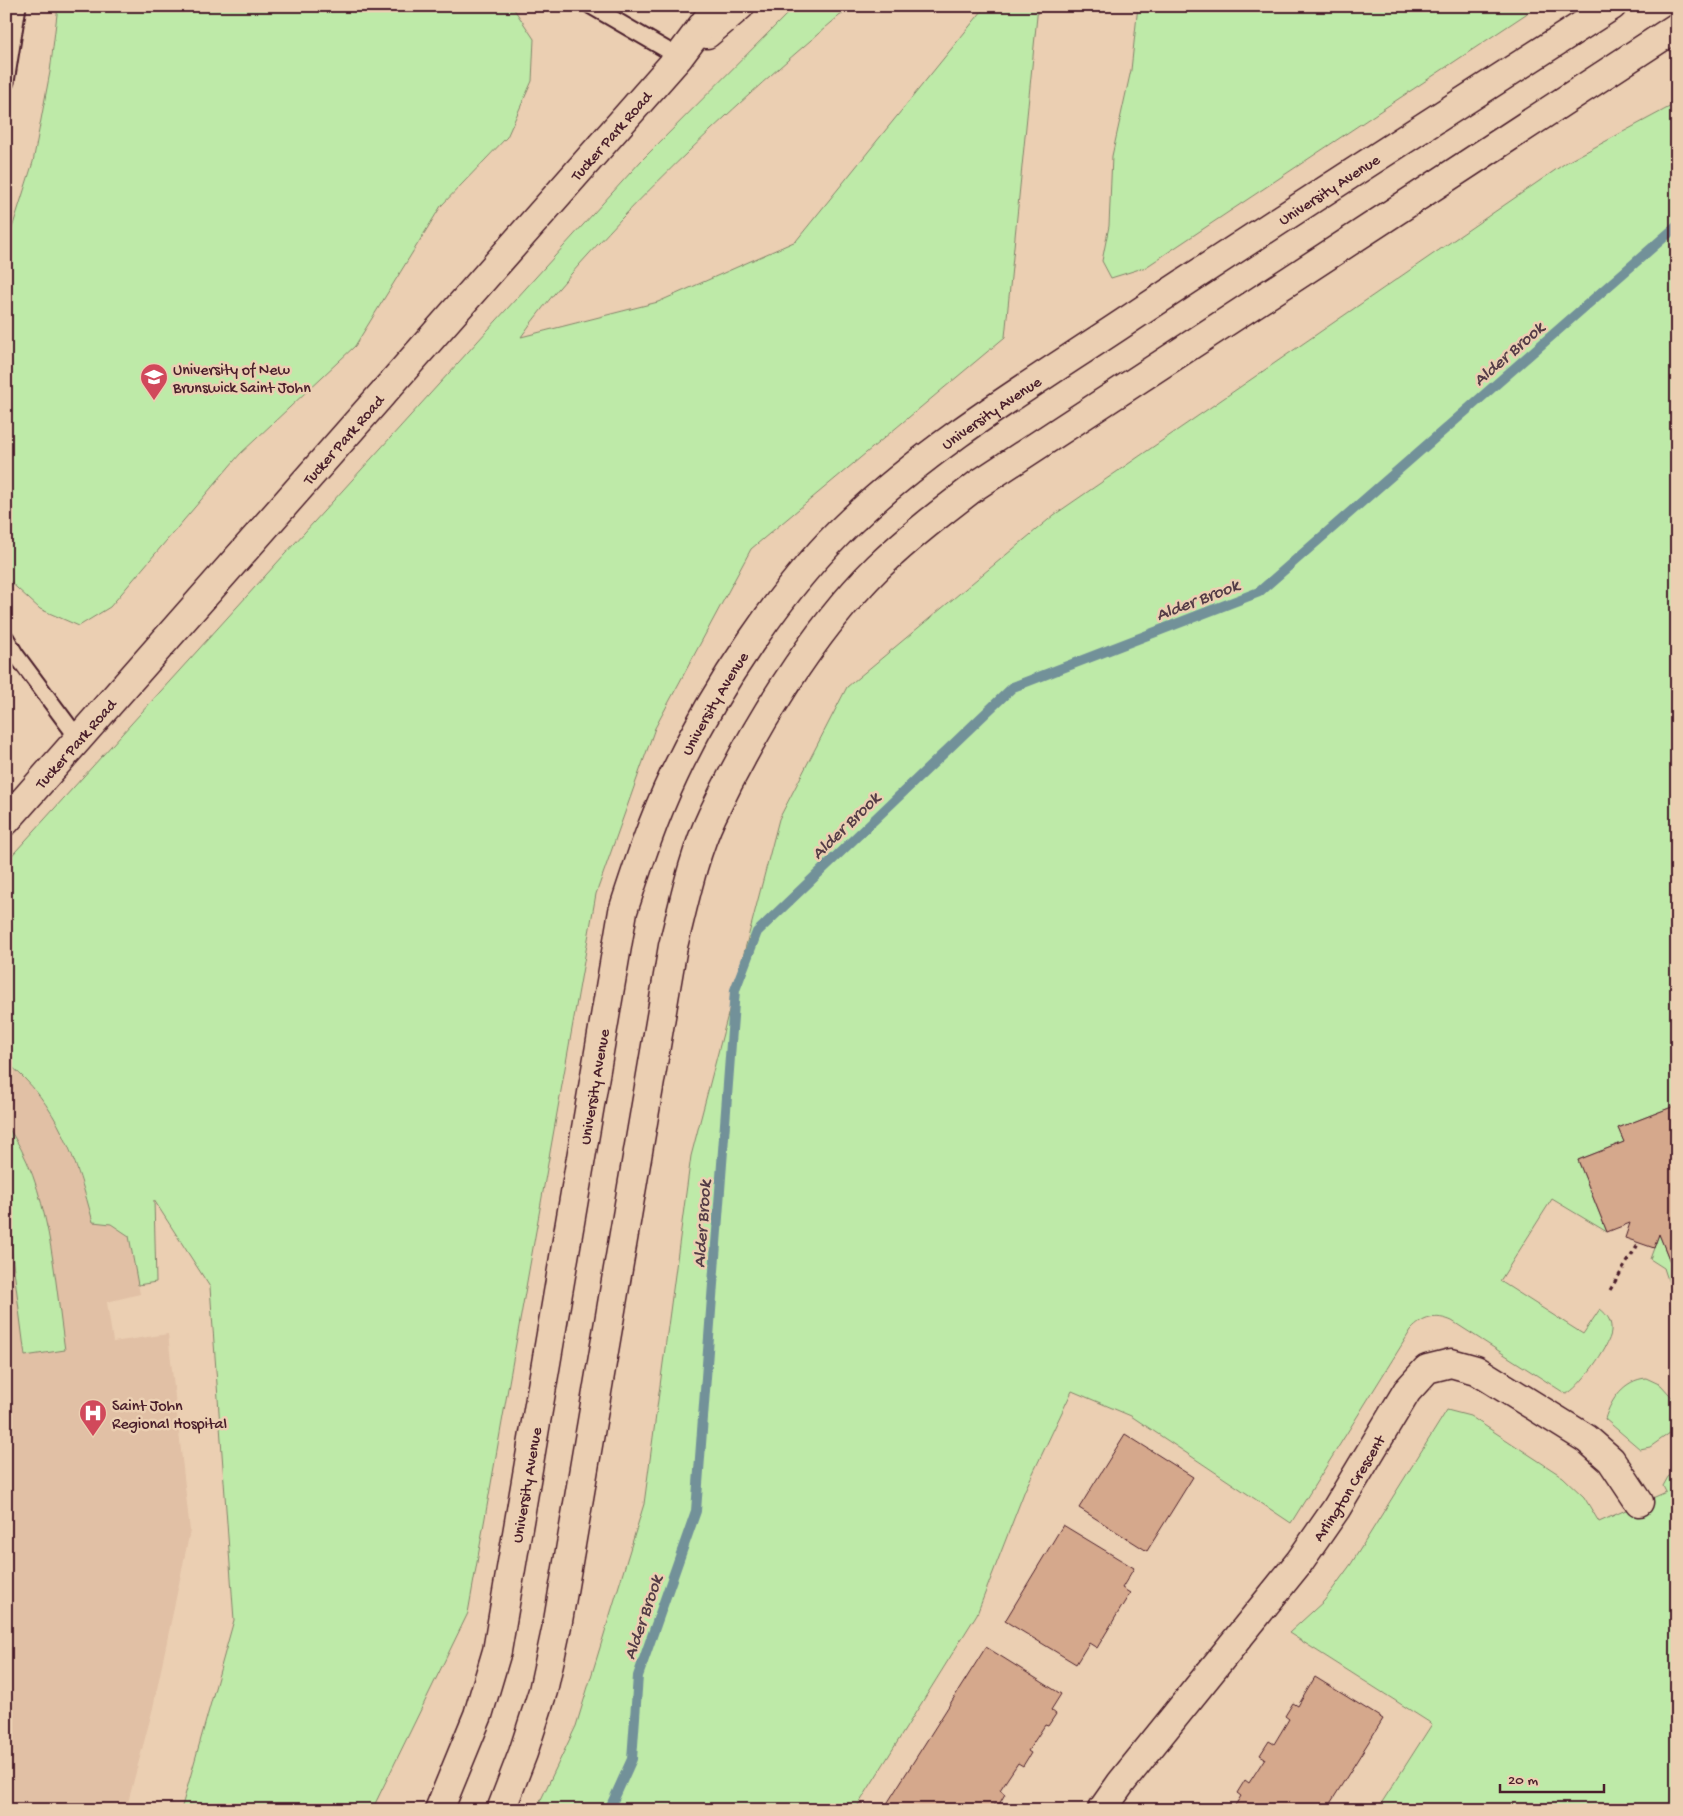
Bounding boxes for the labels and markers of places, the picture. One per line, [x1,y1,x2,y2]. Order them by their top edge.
school or university icon: University of New Brunswick Saint John [139,362,169,401]
place label: University of New Brunswick Saint John [172,362,311,399]
hospital icon: Saint John Regional Hospital [78,1398,108,1437]
place label: Saint John Regional Hospital [112,1398,227,1435]

